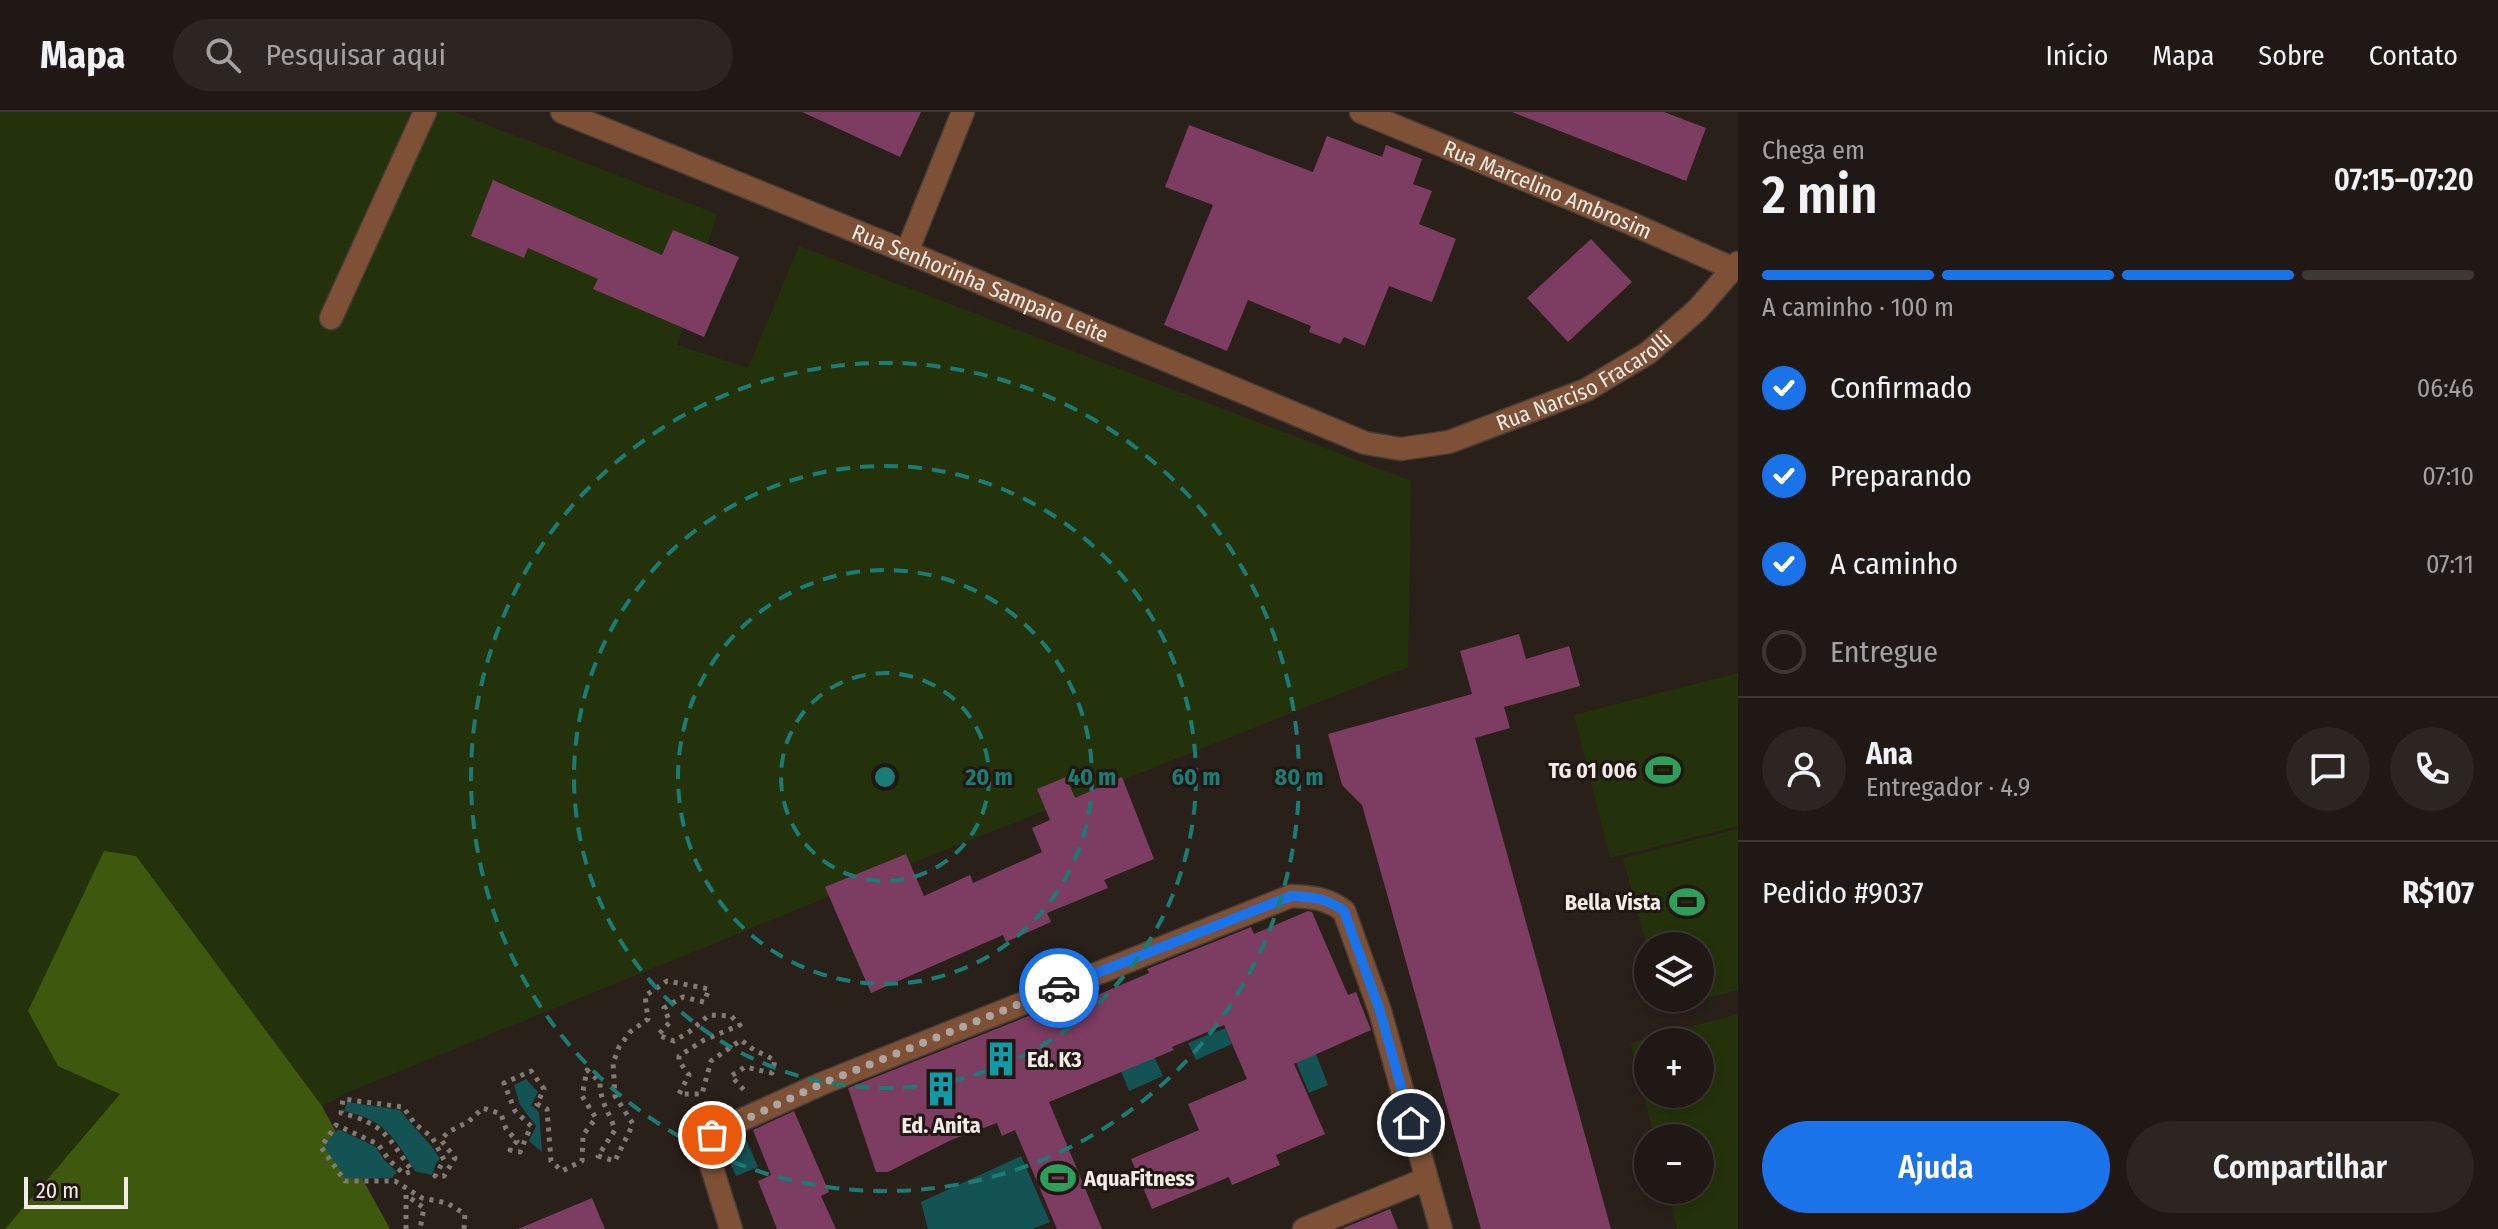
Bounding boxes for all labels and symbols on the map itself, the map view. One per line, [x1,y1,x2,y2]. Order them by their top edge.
street label: Rua Marcelino Ambrosim [1439,134,1656,245]
street label: Rua Senhorinha Sampaio Leite [848,218,1113,349]
street label: Rua Narciso Fracarolli [1492,326,1677,437]
sports icon: TG 01 006 [1644,751,1682,789]
place label: TG 01 006 [1548,757,1637,784]
centre of rings [871,763,899,791]
text: 20 m [964,763,1013,791]
text: 40 m [1068,763,1116,791]
text: 60 m [1172,763,1220,791]
text: 80 m [1274,763,1324,791]
sports icon: Bella Vista [1668,883,1706,921]
place label: Bella Vista [1565,889,1661,916]
courier [1019,948,1099,1028]
building icon: Ed. K3 [982,1040,1020,1078]
place label: Ed. K3 [1027,1046,1082,1073]
building icon: Ed. Anita [922,1070,960,1108]
pin [1377,1089,1445,1157]
pin [678,1101,746,1169]
place label: Ed. Anita [901,1112,981,1139]
sports icon: AquaFitness [1039,1159,1077,1197]
place label: AquaFitness [1083,1165,1195,1192]
scale bar [24,1173,128,1209]

